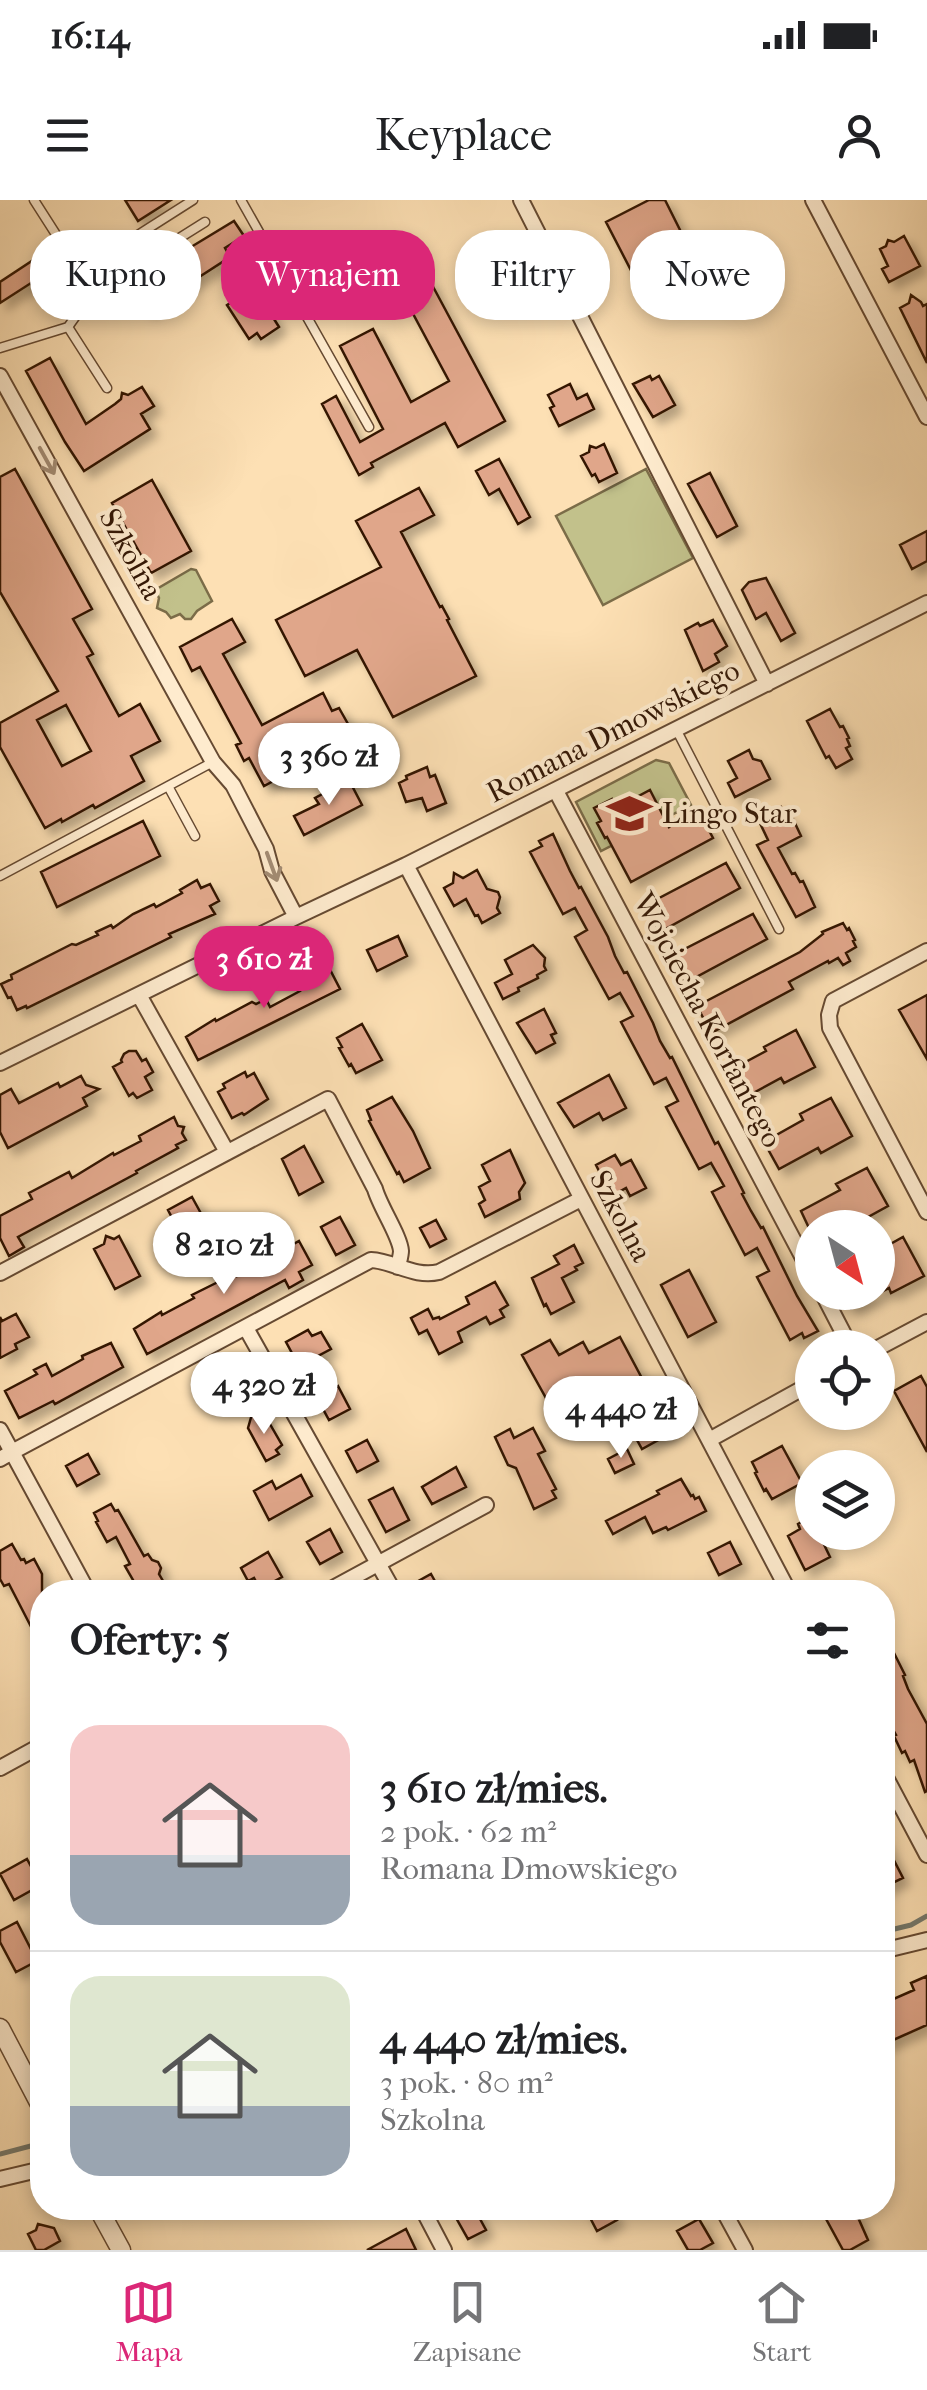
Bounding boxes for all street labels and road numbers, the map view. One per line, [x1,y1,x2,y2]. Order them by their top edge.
street label: Szkolna [91,503,170,607]
street label: Romana Dmowskiego [481,653,745,810]
street label: Wojciecha Korfantego [625,886,790,1154]
street label: Szkolna [582,1165,660,1269]

